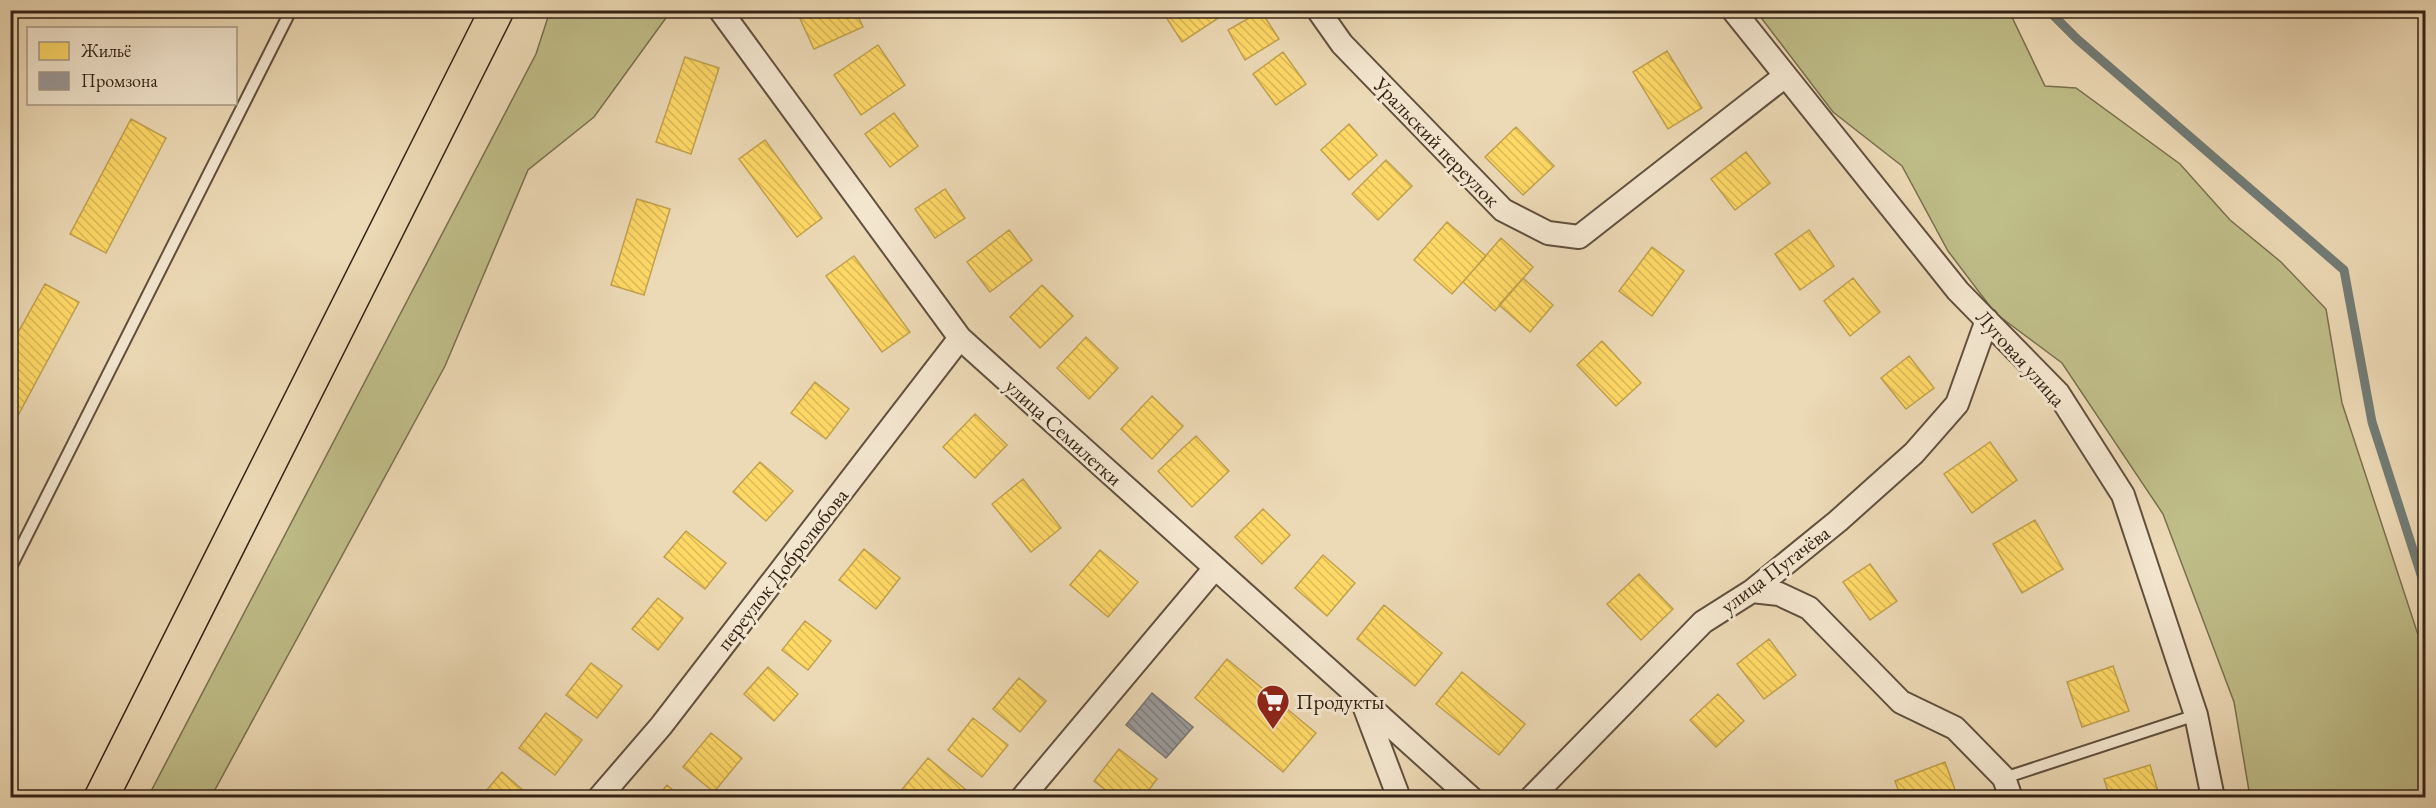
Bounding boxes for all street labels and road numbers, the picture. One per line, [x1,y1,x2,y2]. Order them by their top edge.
street label: Уральский переулок [1367,71,1506,213]
street label: Луговая улица [1970,304,2072,413]
street label: улица Семилетки [1000,372,1128,492]
street label: переулок Добролюбова [710,482,854,656]
street label: улица Пугачёва [1715,519,1836,619]

